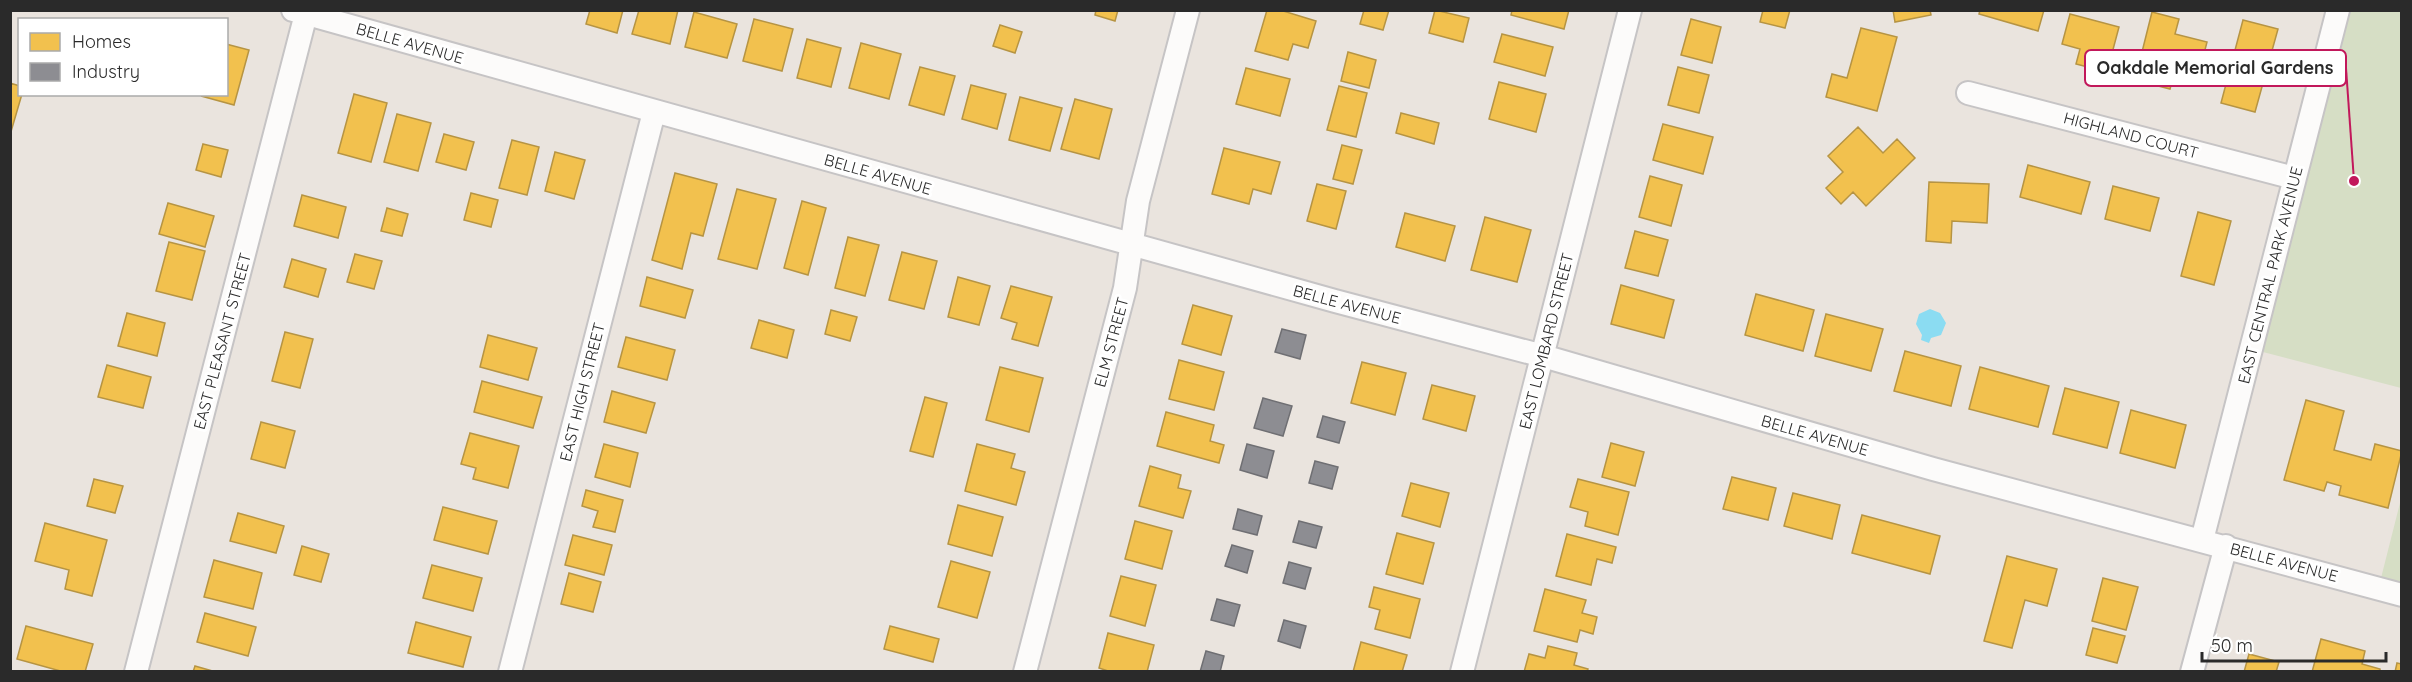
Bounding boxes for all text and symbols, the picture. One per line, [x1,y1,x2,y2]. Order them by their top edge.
legend [18,18,228,96]
street label: BELLE AVENUE [354,18,466,68]
text: Homes [72,30,131,53]
callout: Oakdale Memorial Gardens [2085,50,2346,86]
text: Oakdale Memorial Gardens [2096,56,2334,79]
text: Industry [72,60,140,83]
street label: HIGHLAND COURT [2061,107,2201,163]
street label: BELLE AVENUE [822,149,934,199]
street label: EAST CENTRAL PARK AVENUE [2233,164,2307,386]
street label: EAST PLEASANT STREET [189,250,255,432]
street label: EAST LOMBARD STREET [1514,251,1578,431]
street label: BELLE AVENUE [1291,280,1403,328]
street label: ELM STREET [1089,294,1133,389]
street label: EAST HIGH STREET [555,320,609,463]
street label: BELLE AVENUE [1759,410,1871,460]
street label: BELLE AVENUE [2228,538,2340,586]
scale bar [2202,625,2386,663]
text: 50 m [2211,634,2253,657]

